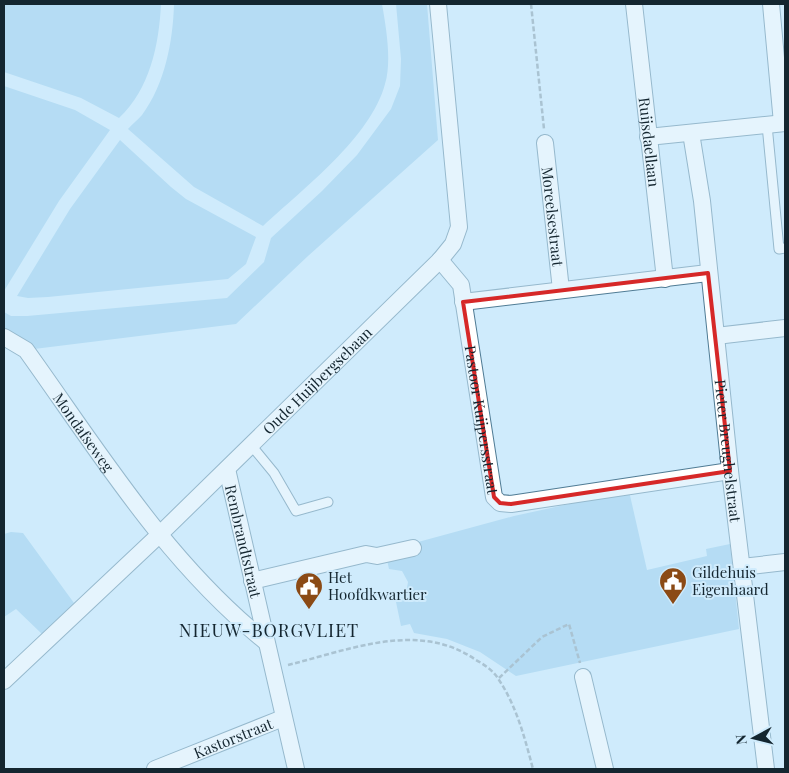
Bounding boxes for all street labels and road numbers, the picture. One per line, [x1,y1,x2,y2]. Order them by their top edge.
street label: Ruijsdaellaan [635,96,665,188]
street label: Moreelsestraat [538,166,568,268]
street label: Oude Huijbergsebaan [258,322,376,438]
street label: Pastoor Kuijpersstraat [461,344,504,496]
street label: Pieter Breughelstraat [711,378,746,524]
street label: Mondafseweg [49,389,119,476]
street label: Rembrandtstraat [221,483,266,600]
street label: Kastorstraat [191,713,276,763]

